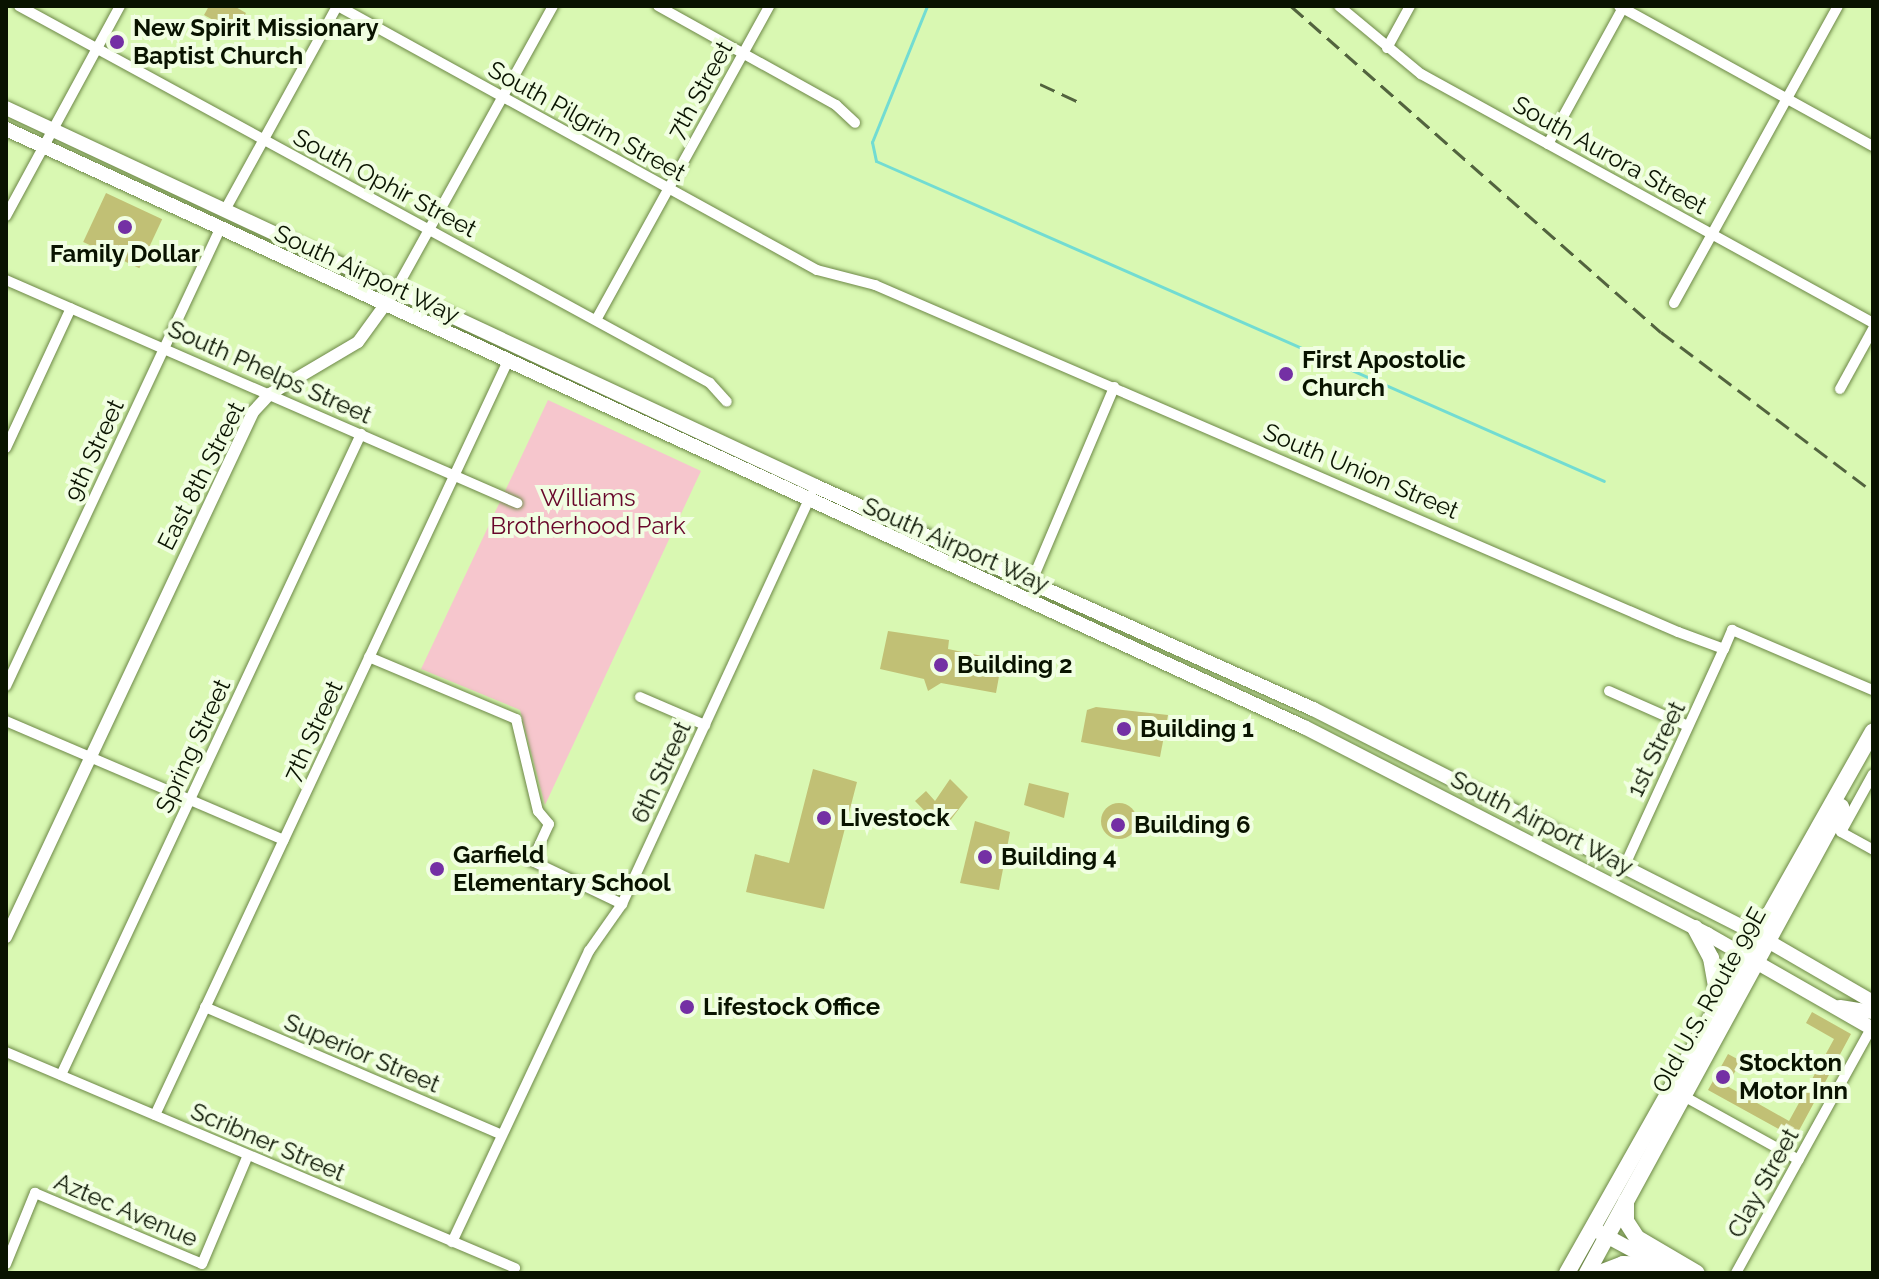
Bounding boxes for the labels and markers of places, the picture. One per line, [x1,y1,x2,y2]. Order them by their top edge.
place label: New Spirit Missionary Baptist Church [133,14,379,70]
marker: New Spirit Missionary Baptist Church [108,33,126,51]
marker: Family Dollar [116,218,134,236]
place label: Family Dollar [50,240,200,268]
place label: First Apostolic Church [1302,346,1466,402]
marker: First Apostolic Church [1277,365,1295,383]
place label: Building 2 [957,651,1072,679]
marker: Building 2 [932,656,950,674]
place label: Building 1 [1140,715,1254,743]
marker: Building 1 [1115,720,1133,738]
place label: Livestock [840,804,950,832]
marker: Livestock [815,809,833,827]
place label: Building 6 [1134,811,1250,839]
marker: Building 6 [1109,816,1127,834]
place label: Garfield Elementary School [453,841,671,897]
place label: Building 4 [1001,843,1117,871]
marker: Building 4 [976,848,994,866]
marker: Garfield Elementary School [428,860,446,878]
place label: Lifestock Office [703,993,880,1021]
marker: Lifestock Office [678,998,696,1016]
place label: Stockton Motor Inn [1739,1049,1848,1105]
marker: Stockton Motor Inn [1714,1068,1732,1086]

